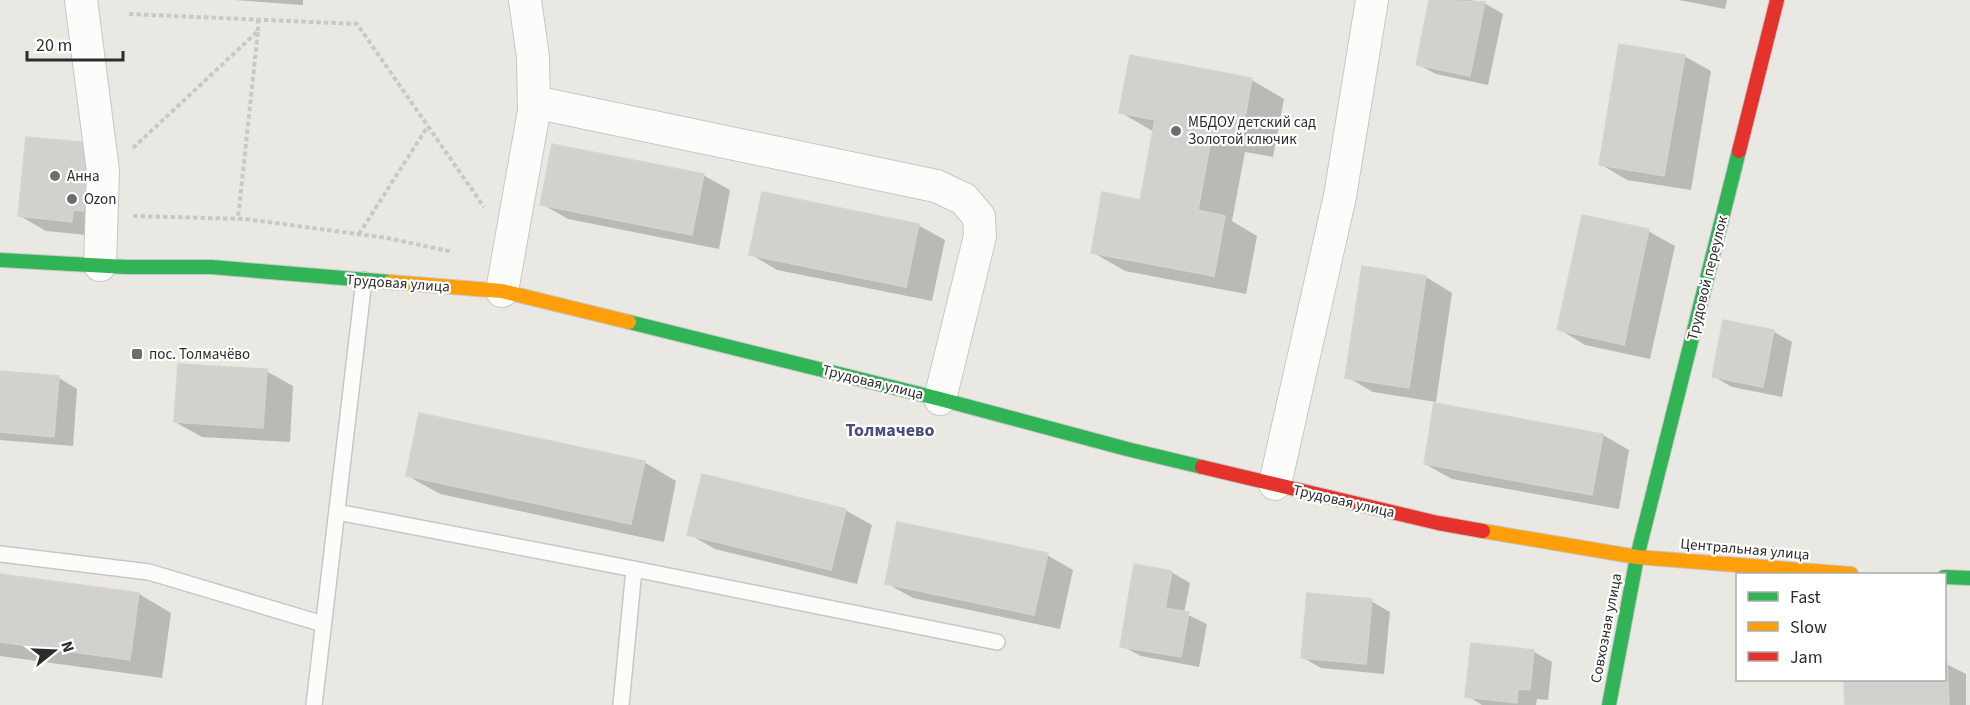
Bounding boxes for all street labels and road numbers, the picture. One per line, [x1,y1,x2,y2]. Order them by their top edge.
street label: Трудовой переулок [1682,213,1733,343]
street label: Трудовая улица [345,269,451,298]
street label: Трудовая улица [820,360,926,405]
street label: Трудовая улица [1291,480,1397,523]
street label: Центральная улица [1680,533,1810,566]
street label: Совхозная улица [1586,571,1627,685]

